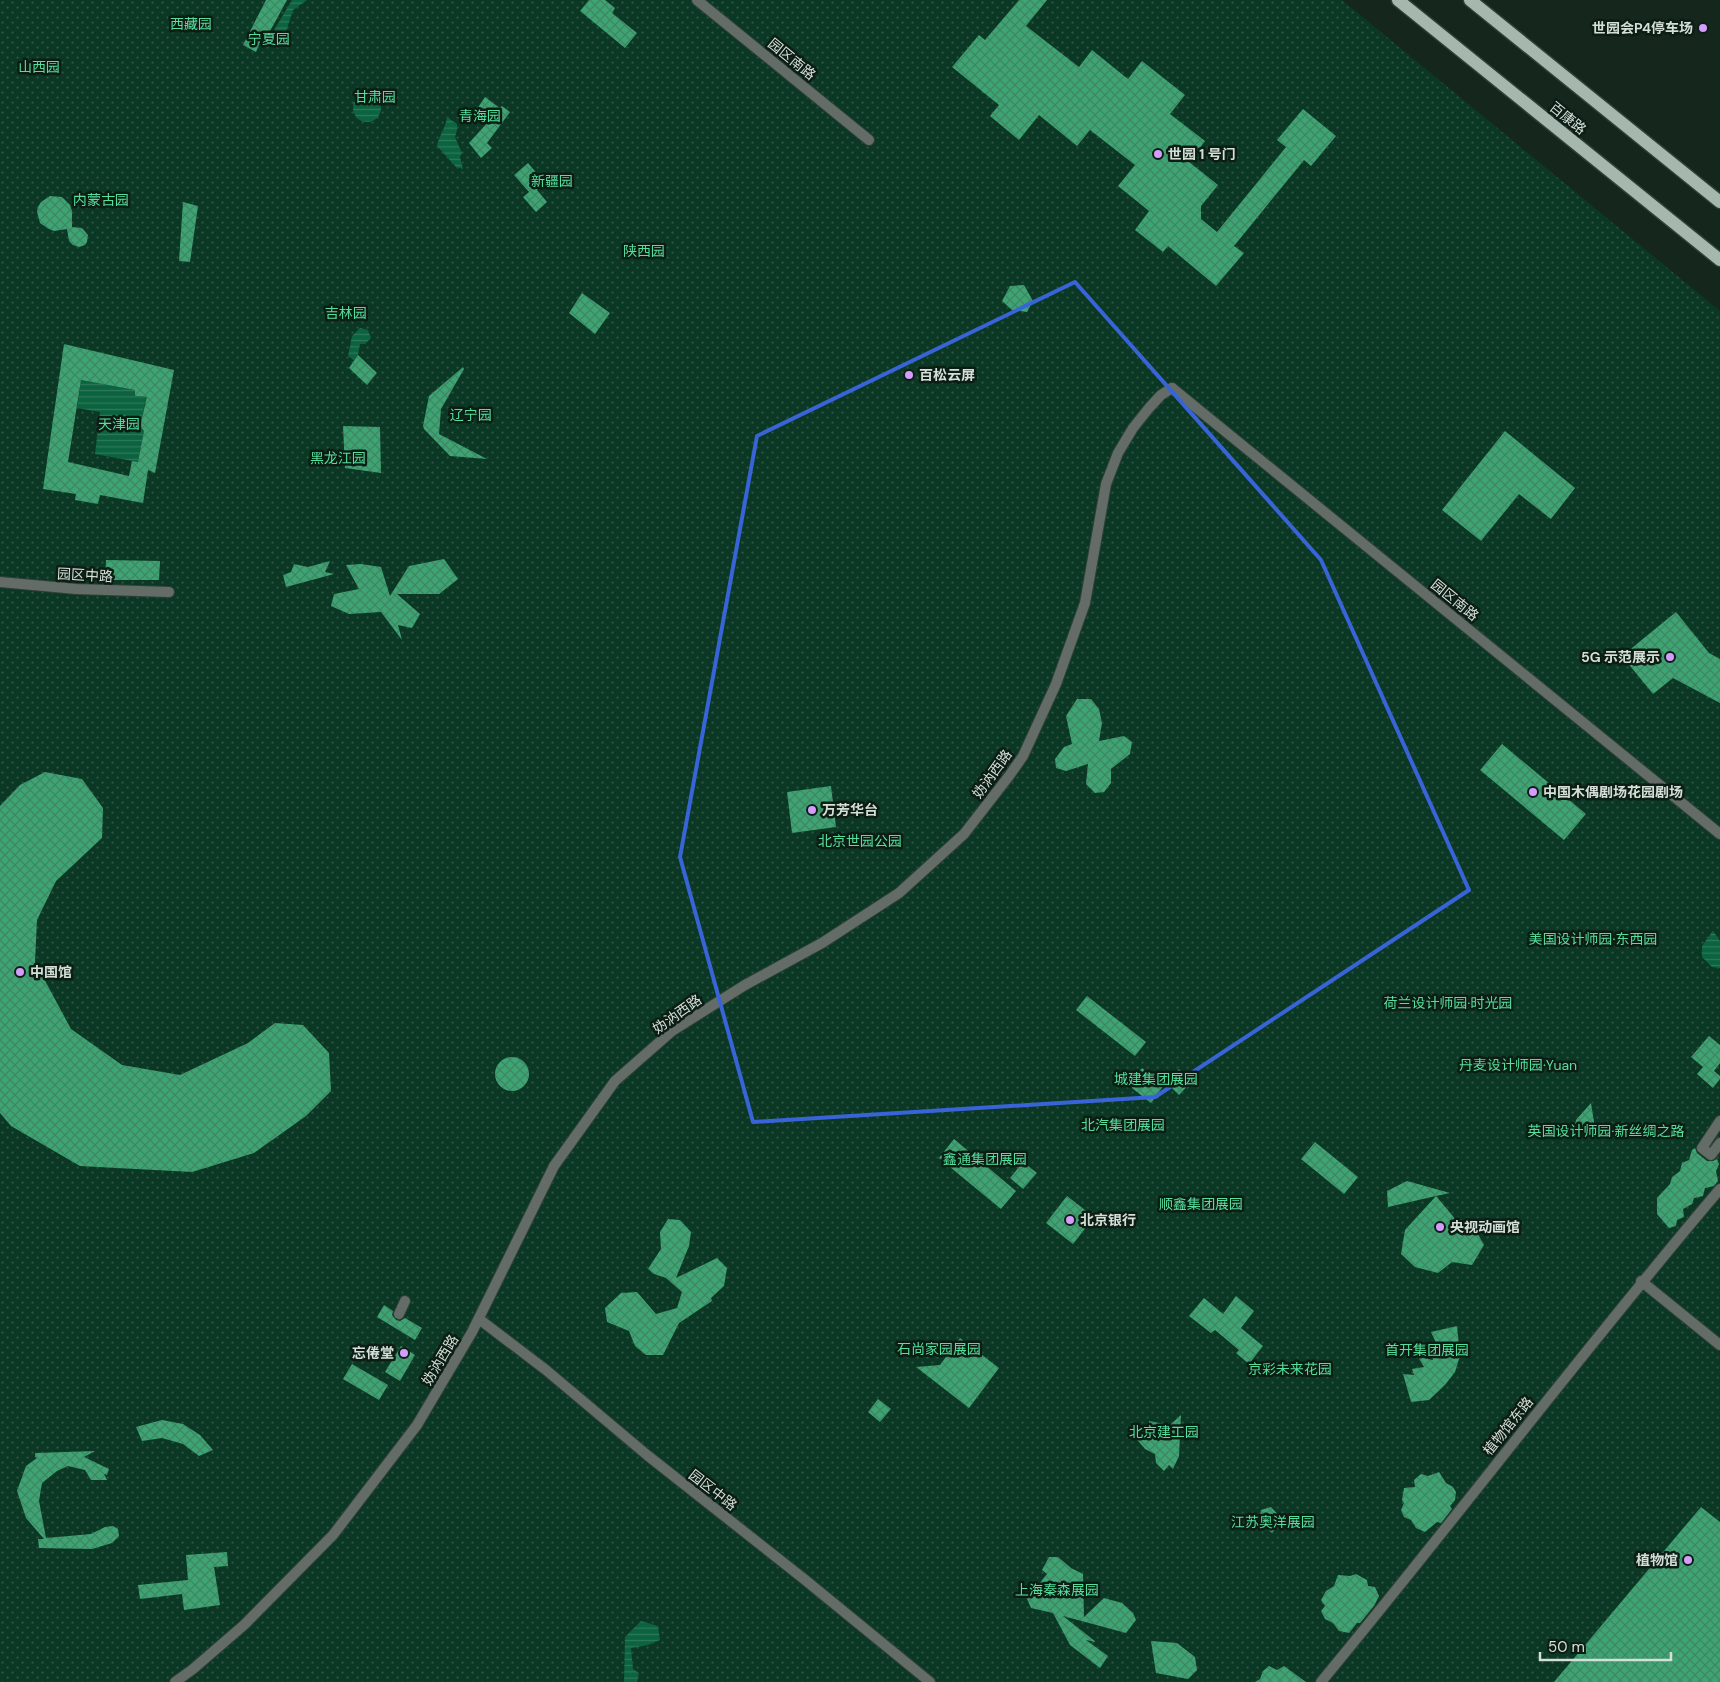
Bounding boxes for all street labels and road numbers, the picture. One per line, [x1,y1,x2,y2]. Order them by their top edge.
street label: 园区南路 [765,34,819,84]
street label: 百康路 [1546,98,1590,138]
street label: 园区中路 [57,565,113,585]
street label: 园区南路 [1428,575,1482,625]
street label: 妫汭西路 [968,746,1016,802]
street label: 妫汭西路 [649,991,705,1037]
street label: 妫汭西路 [418,1331,462,1389]
street label: 植物馆东路 [1479,1393,1537,1459]
street label: 园区中路 [685,1466,741,1514]

